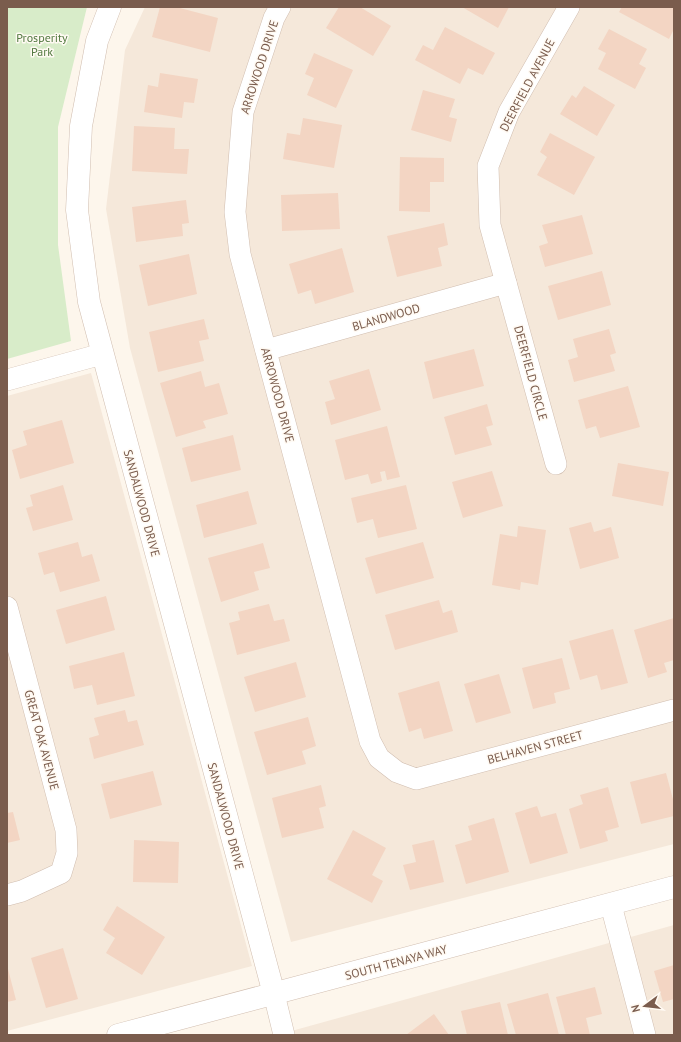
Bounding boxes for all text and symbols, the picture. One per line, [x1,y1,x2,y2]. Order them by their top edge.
street label: ARROWOOD DRIVE [237,18,281,116]
park label: Prosperity Park [16,30,68,59]
street label: DEERFIELD AVENUE [496,36,558,134]
street label: BLANDWOOD [350,300,422,334]
street label: DEERFIELD CIRCLE [511,324,551,422]
street label: ARROWOOD DRIVE [258,346,298,444]
street label: SANDALWOOD DRIVE [120,448,164,558]
street label: GREAT OAK AVENUE [21,688,63,792]
street label: BELHAVEN STREET [486,727,585,767]
street label: SANDALWOOD DRIVE [204,761,248,871]
street label: SOUTH TENAYA WAY [343,941,449,983]
north arrow [625,986,665,1026]
text: N [628,1003,643,1014]

